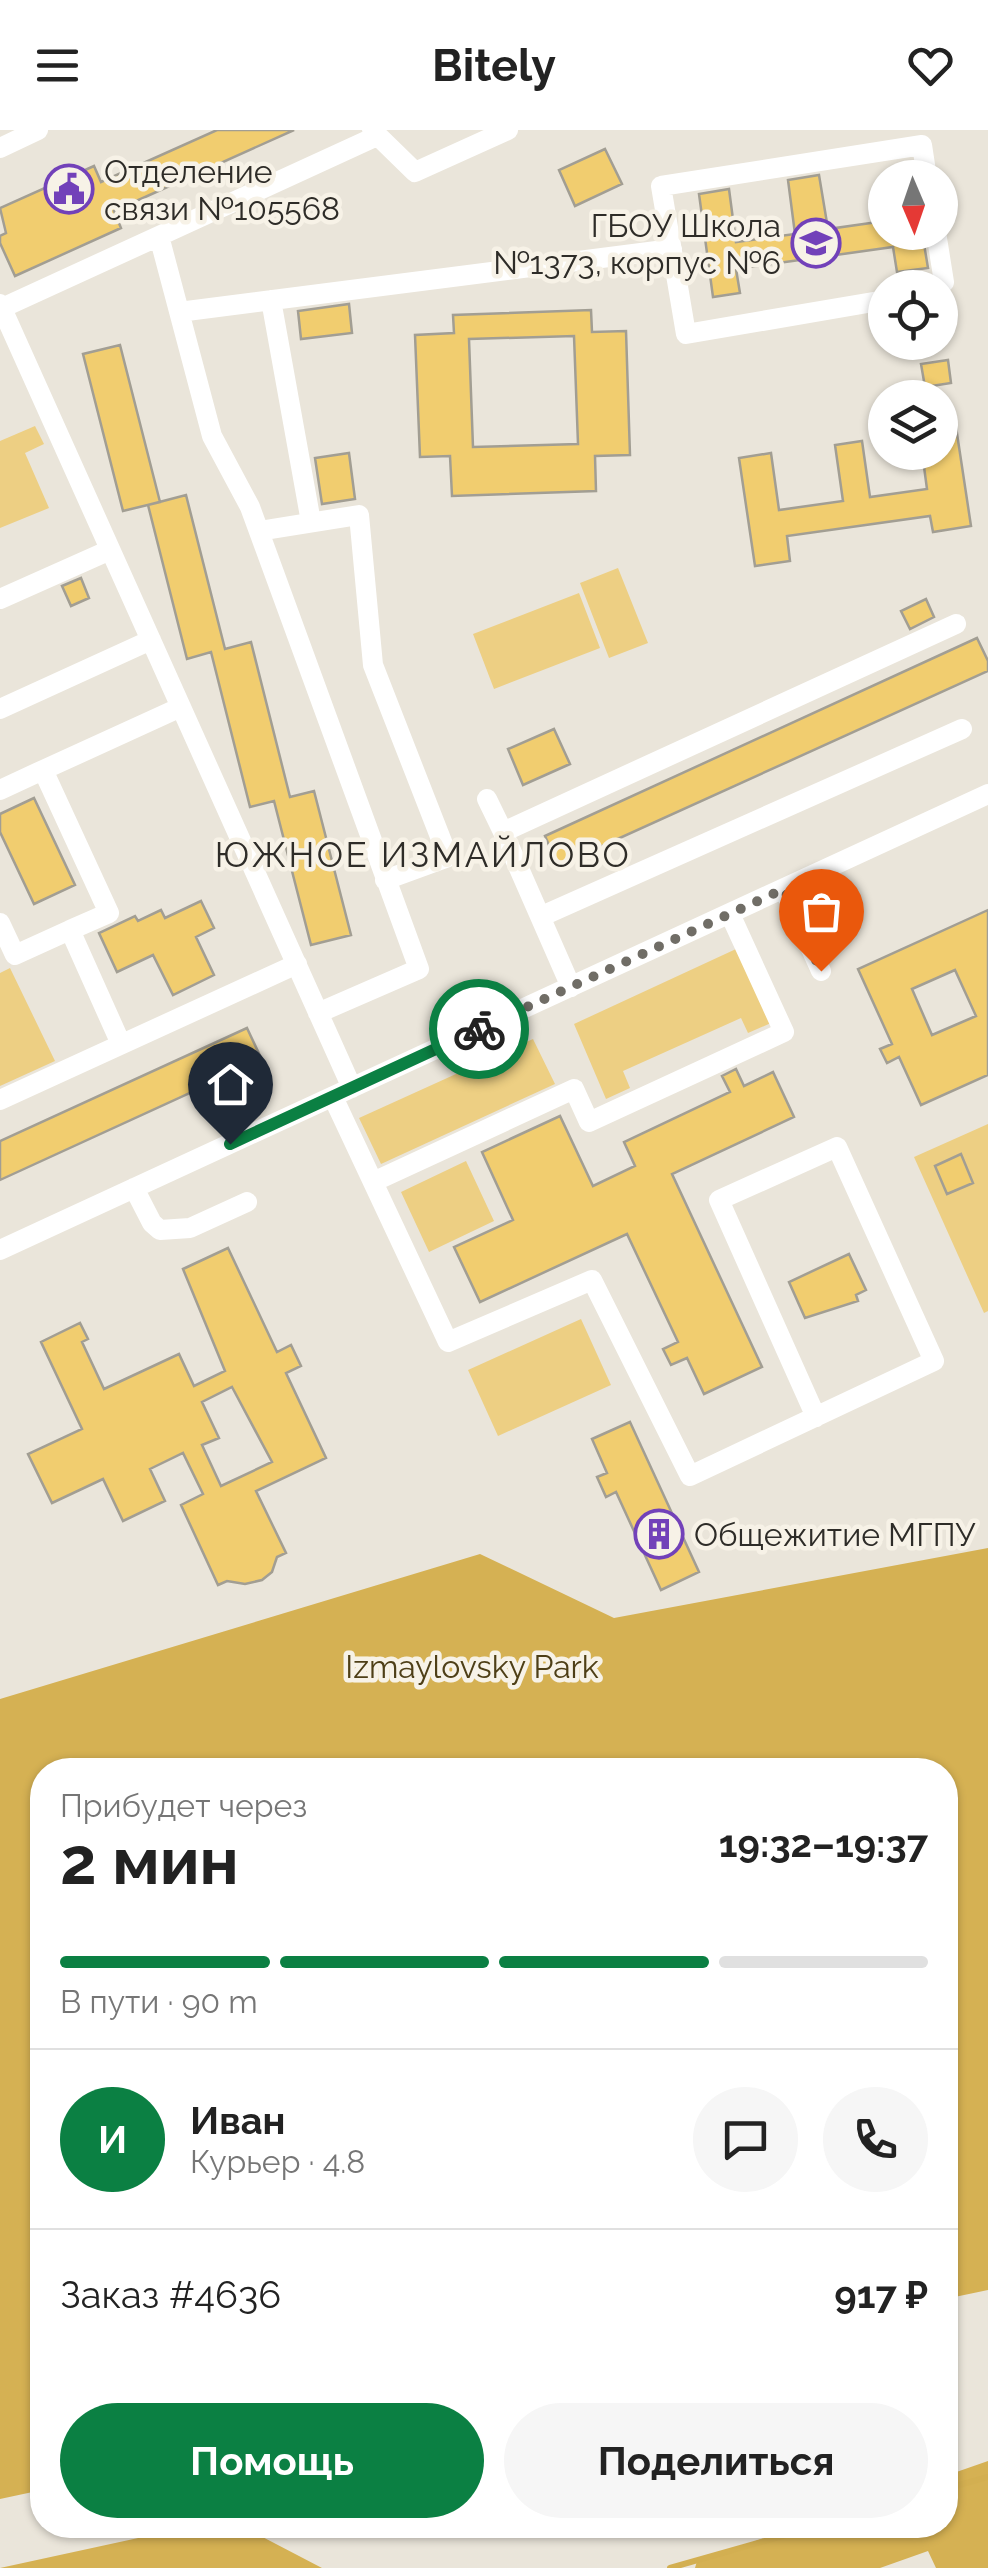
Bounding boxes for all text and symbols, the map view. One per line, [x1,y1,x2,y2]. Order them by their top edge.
icon: menu [30,38,85,93]
icon: heart [903,38,958,93]
text: Bitely [432,39,556,92]
place label: Отделение связи №105568 [104,153,340,227]
north arrow [868,160,958,250]
map controls [868,160,958,470]
public building icon: Отделение связи №105568 [43,163,95,215]
place label: ГБОУ Школа №1373, корпус №6 [493,207,781,281]
school or university icon: ГБОУ Школа №1373, корпус №6 [790,217,842,269]
button: locate [868,270,958,360]
button: layers [868,380,958,470]
district label: ЮЖНОЕ ИЗМАЙЛОВО [215,834,631,875]
pin [779,869,864,972]
icon: bag [794,884,849,939]
courier [429,979,529,1079]
icon: bike [452,1002,507,1057]
pin [188,1042,273,1145]
icon: home [203,1057,258,1112]
building icon: Общежитие МГПУ [633,1508,685,1560]
place label: Общежитие МГПУ [694,1516,976,1553]
park label: Izmaylovsky Park [345,1648,599,1685]
text: Прибудет через [60,1787,307,1824]
text: 19:32–19:37 [719,1821,928,1866]
text: 2 мин [60,1823,239,1899]
text: В пути · 90 m [60,1983,258,2020]
button: chat [693,2087,798,2192]
button: phone [823,2087,928,2192]
text: Иван [190,2098,285,2143]
text: И [98,2117,127,2162]
text: Курьер · 4.8 [190,2143,365,2180]
text: Заказ #4636 [60,2272,281,2317]
text: 917 ₽ [834,2272,928,2317]
button: Помощь [60,2403,484,2518]
button: Поделиться [504,2403,928,2518]

